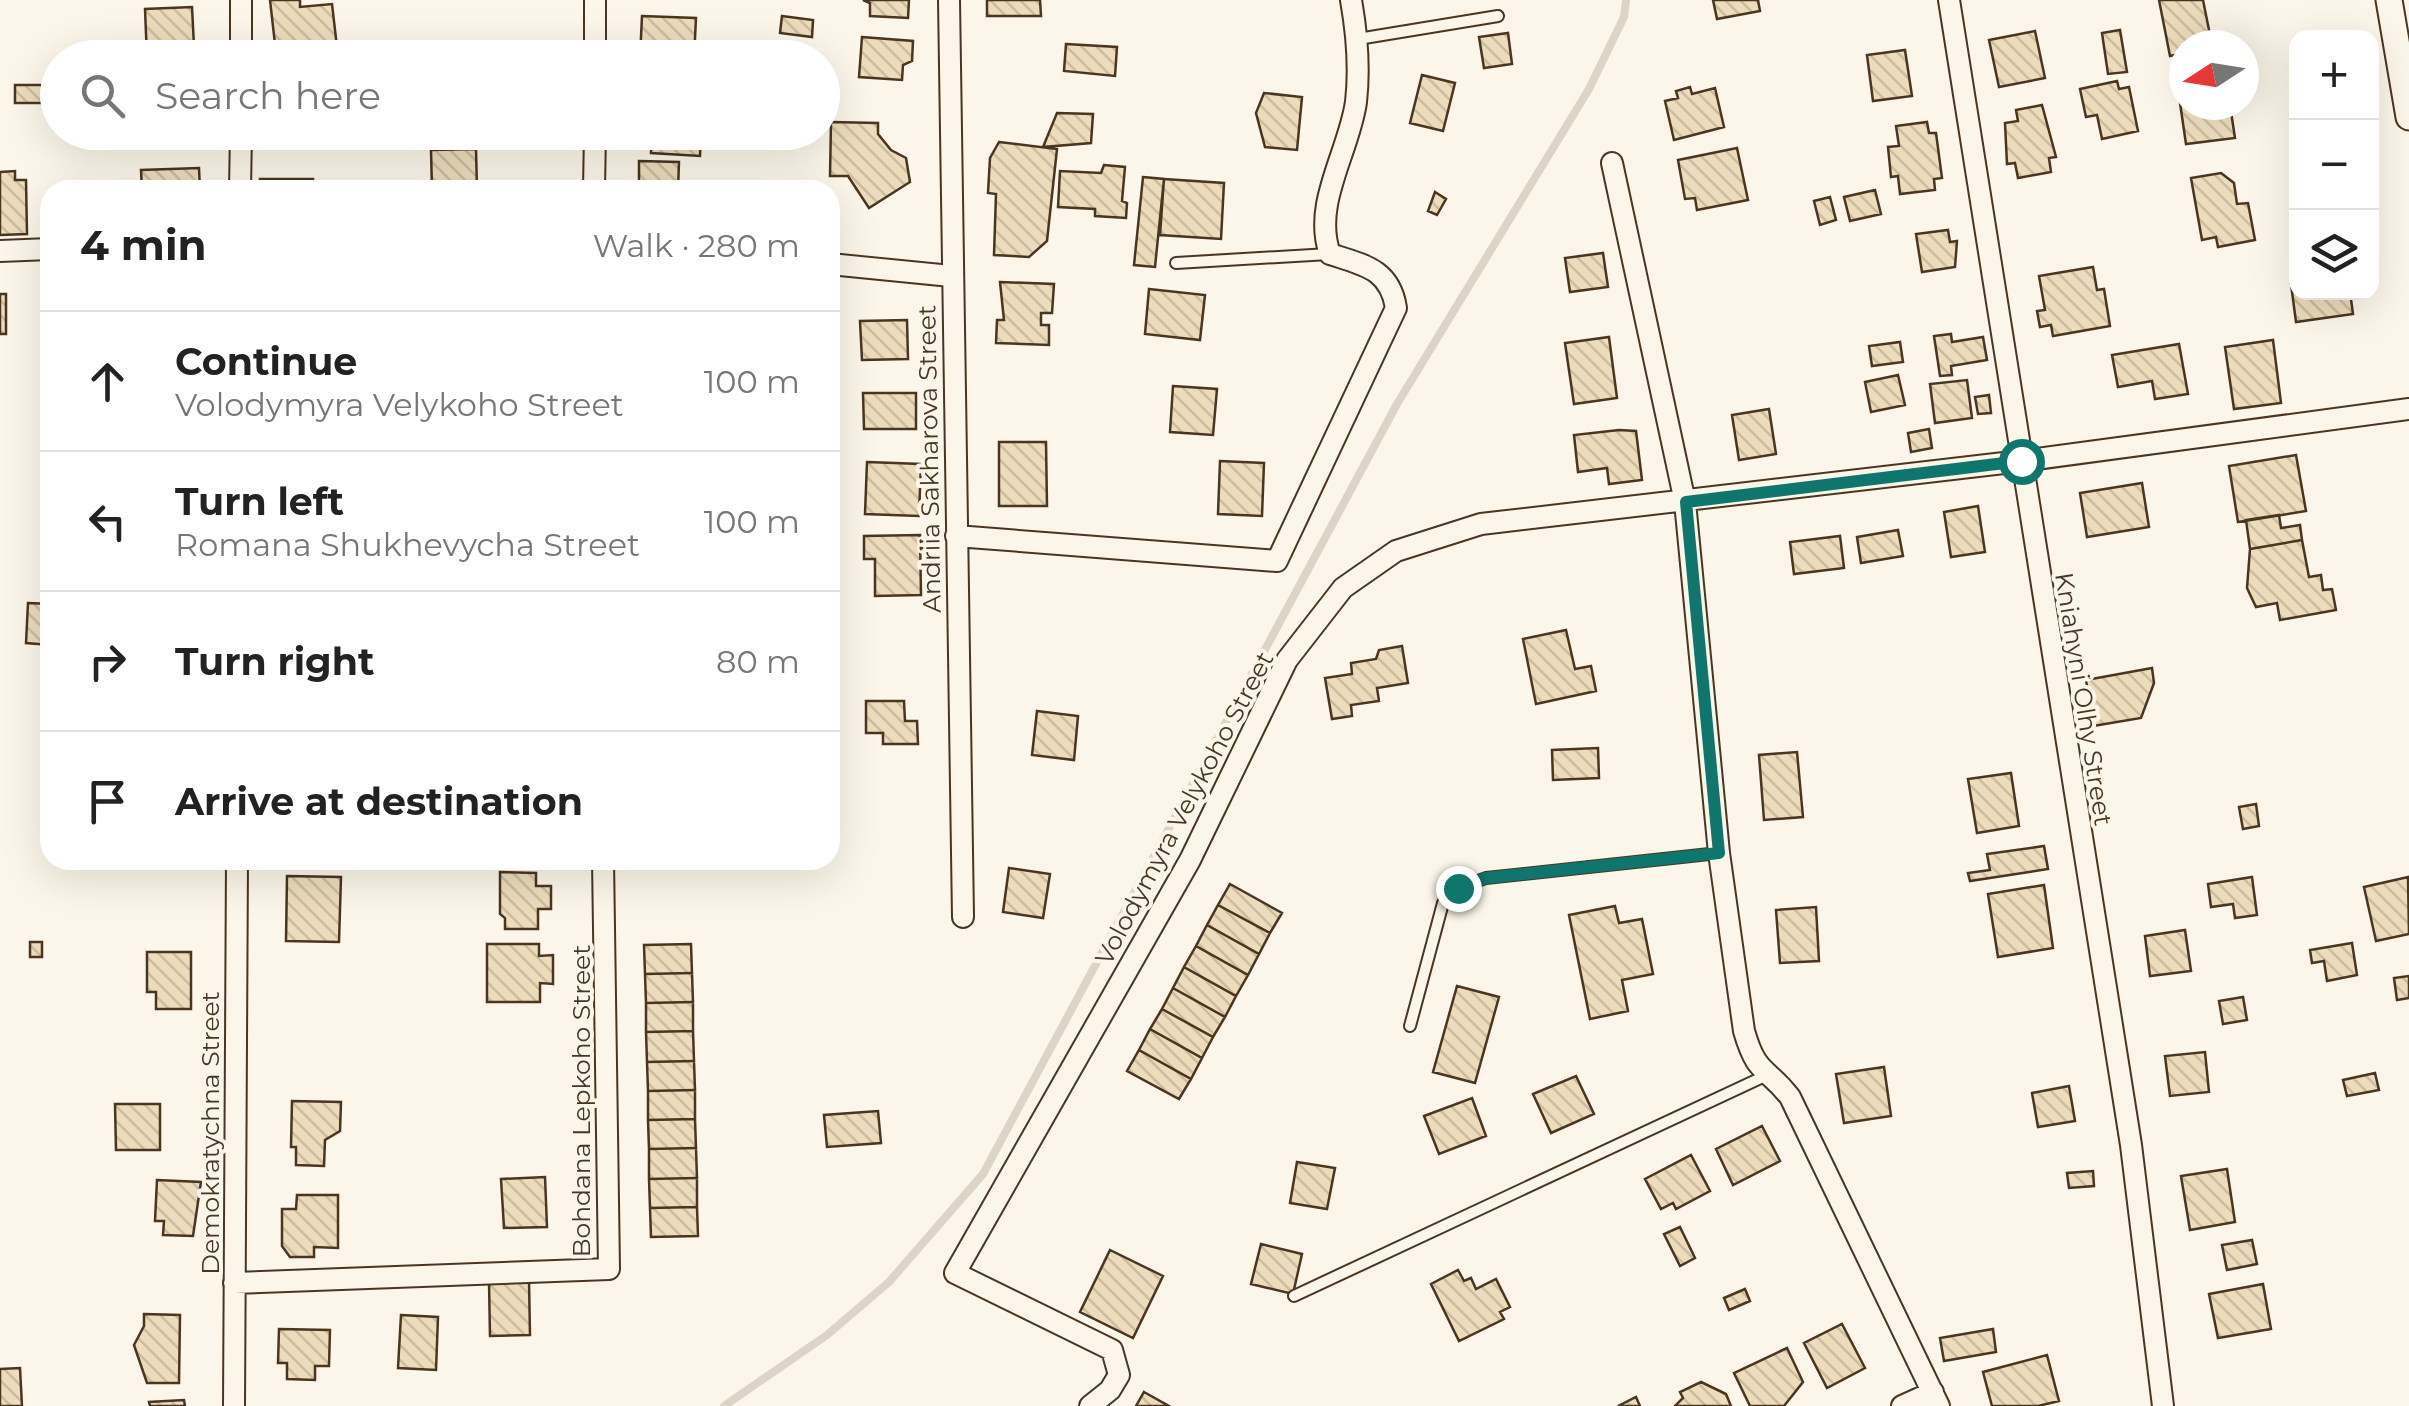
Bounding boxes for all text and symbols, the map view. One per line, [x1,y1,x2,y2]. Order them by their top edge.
north arrow [2169,30,2259,120]
map controls [2289,30,2379,300]
button: + [2289,30,2379,120]
search box [40,40,840,150]
icon: search [75,68,130,123]
text: Search here [155,72,381,119]
button: − [2289,120,2379,210]
button: layers [2289,210,2379,300]
text: 4 min [80,219,207,271]
text: Walk · 280 m [593,226,800,265]
street label: Andriia Sakharova Street [911,305,947,613]
text: Continue [175,338,357,385]
icon: ahead [80,354,135,409]
text: 100 m [704,362,800,401]
text: Volodymyra Velykoho Street [175,385,624,424]
route start [1999,439,2045,485]
text: Turn left [175,478,344,525]
icon: left [80,494,135,549]
text: 100 m [704,502,800,541]
text: Romana Shukhevycha Street [175,525,640,564]
street label: Kniahyni Olhy Street [2049,570,2119,828]
icon: right [80,634,135,689]
text: Turn right [175,638,374,685]
text: 80 m [716,642,800,681]
street label: Volodymyra Velykoho Street [1088,646,1280,970]
icon: arrive [80,774,135,829]
text: Arrive at destination [175,778,583,825]
route end [1436,866,1482,912]
street label: Bohdana Lepkoho Street [566,945,596,1257]
street label: Demokratychna Street [195,991,225,1275]

